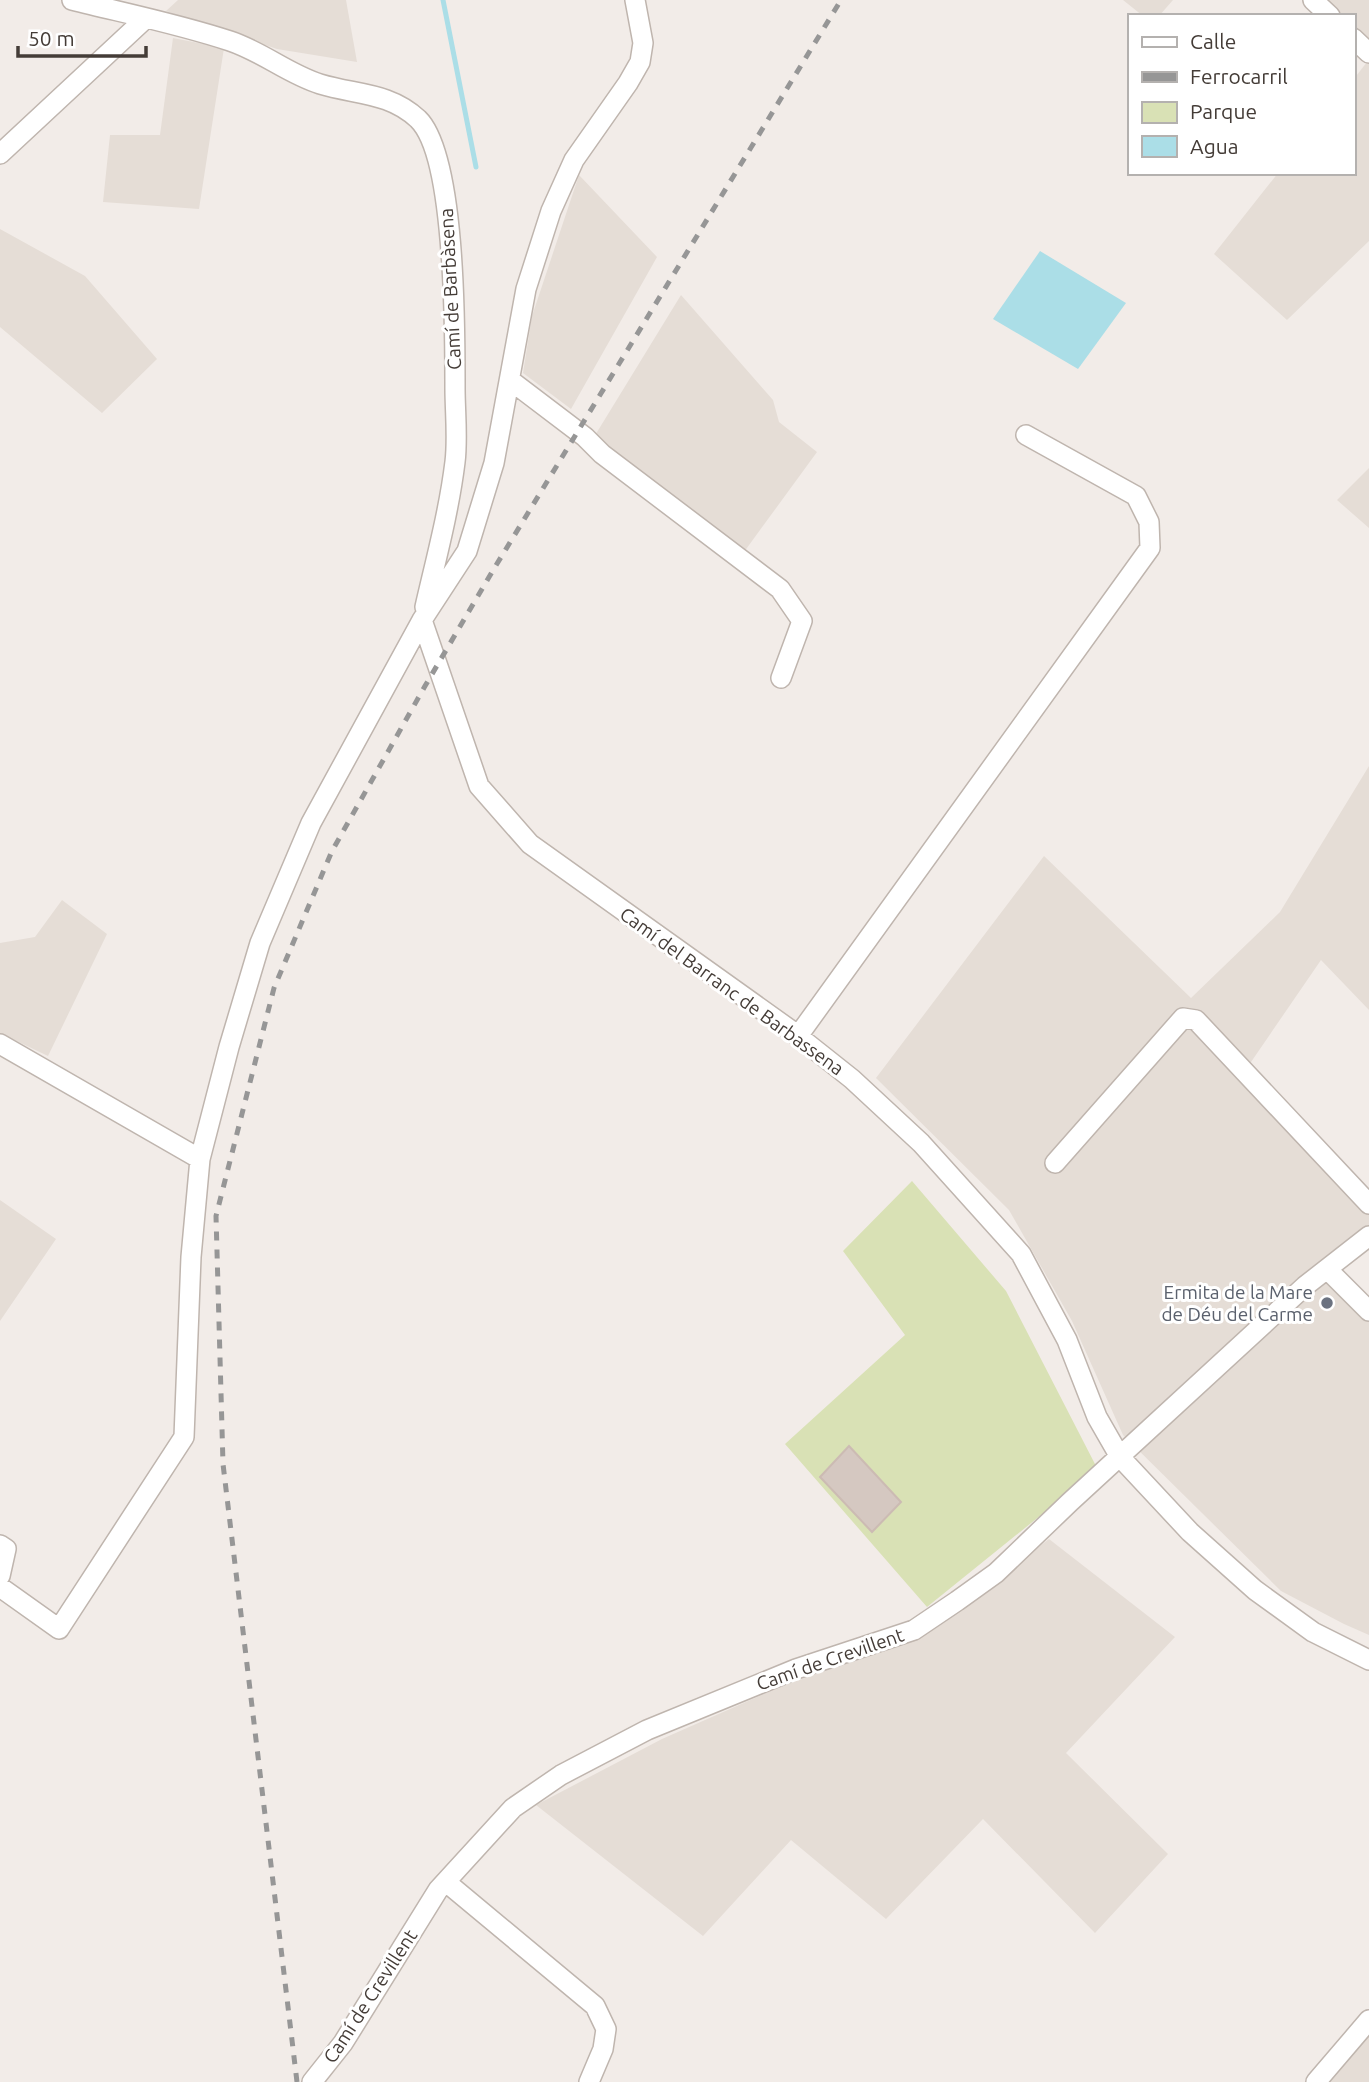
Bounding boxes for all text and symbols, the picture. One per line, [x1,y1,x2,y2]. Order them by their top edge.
scale bar [18,14,145,58]
legend [1128,14,1355,175]
text: 50 m [28,26,75,50]
text: Calle [1190,29,1236,53]
text: Ferrocarril [1190,64,1288,88]
text: Parque [1190,99,1257,123]
text: Agua [1190,134,1239,158]
street label: Camí de Barbàsena [435,208,465,370]
street label: Camí del Barranc de Barbassena [616,902,848,1080]
place label: Ermita de la Mare de Déu del Carme [1161,1281,1313,1325]
marker: Ermita de la Mare de Déu del Carme [1319,1295,1335,1311]
street label: Camí de Crevillent [753,1623,907,1695]
street label: Camí de Crevillent [319,1925,422,2067]

